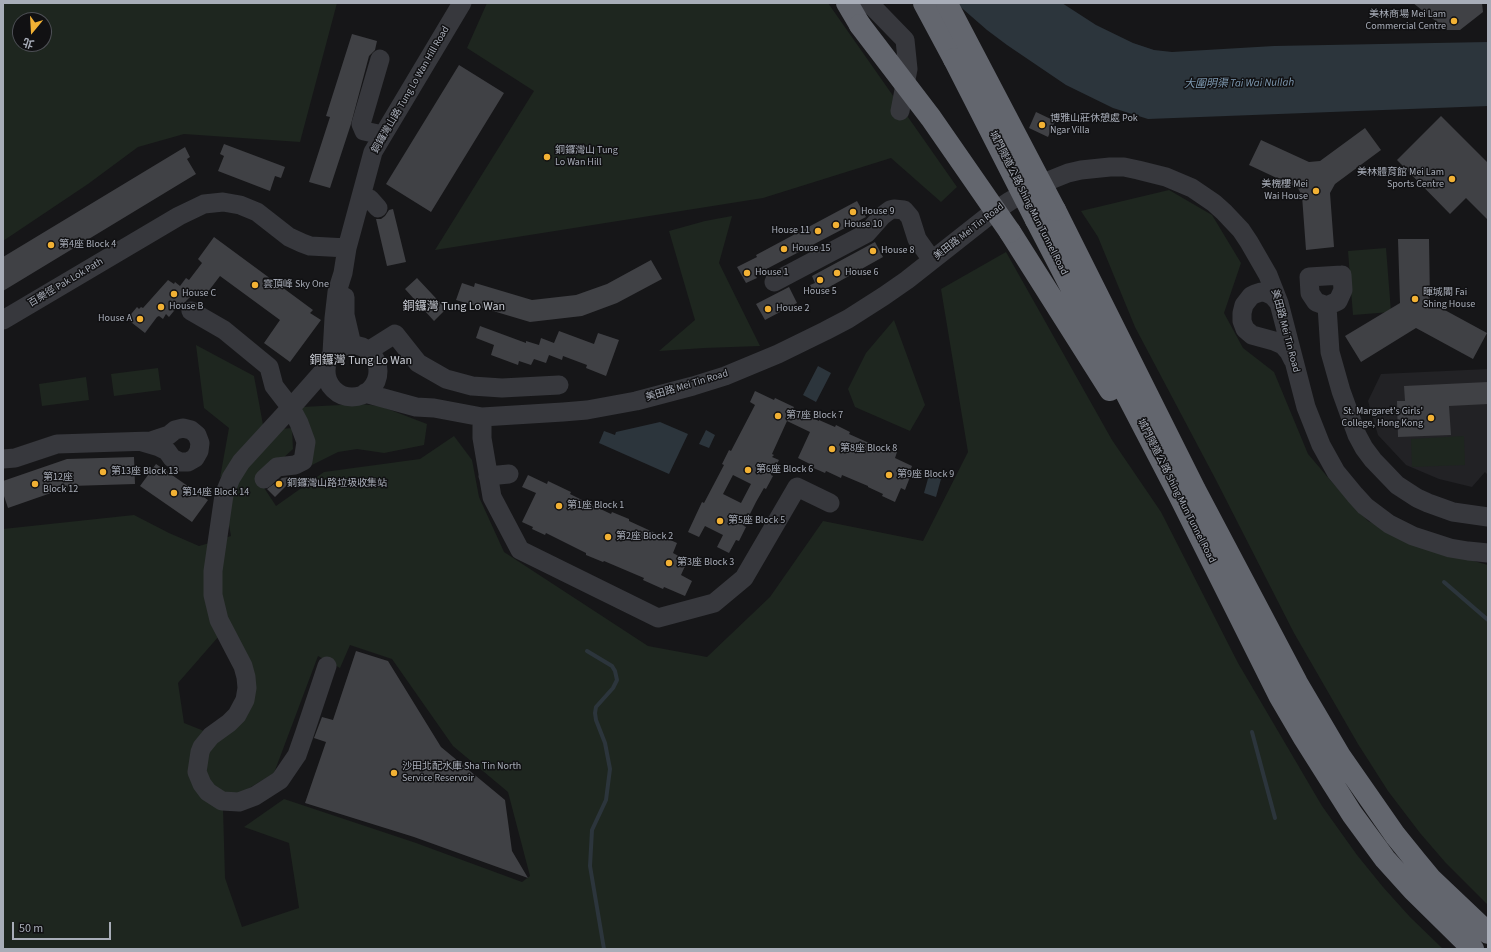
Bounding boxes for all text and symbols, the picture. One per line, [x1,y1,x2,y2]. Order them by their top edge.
place label: 美林商場 Mei Lam Commercial Centre [1366,9,1446,32]
north arrow [12,12,52,52]
marker: 美林商場 Mei Lam Commercial Centre [1449,16,1459,26]
street label: 銅鑼灣山路 Tung Lo Wan Hill Road [370,24,452,156]
text: 北 [21,34,36,52]
water label: 大圍明渠 Tai Wai Nullah [1184,76,1294,92]
place label: 博雅山莊休憩處 Pok Ngar Villa [1050,113,1138,136]
marker: 博雅山莊休憩處 Pok Ngar Villa [1037,120,1047,130]
street label: 城門隧道公路 Shing Mun Tunnel Road [986,129,1070,277]
place label: 銅鑼灣山 Tung Lo Wan Hill [555,145,618,168]
marker: 銅鑼灣山 Tung Lo Wan Hill [542,152,552,162]
place label: 美林體育館 Mei Lam Sports Centre [1357,167,1444,190]
marker: 美林體育館 Mei Lam Sports Centre [1447,174,1457,184]
place label: 美槐樓 Mei Wai House [1261,179,1308,202]
marker: 美槐樓 Mei Wai House [1311,186,1321,196]
street label: 美田路 Mei Tin Road [932,201,1006,263]
place label: House 9 [861,206,894,218]
marker: House 9 [848,207,858,217]
place label: House 10 [844,219,882,231]
marker: House 10 [831,220,841,230]
place label: House 11 [772,225,810,237]
marker: House 11 [813,226,823,236]
place label: 第4座 Block 4 [59,239,116,251]
marker: 第4座 Block 4 [46,240,56,250]
place label: House 15 [792,243,830,255]
marker: House 15 [779,244,789,254]
place label: House 8 [881,245,914,257]
marker: House 8 [868,246,878,256]
street label: 百樂徑 Pak Lok Path [26,256,106,310]
place label: House 1 [755,267,788,279]
place label: House 6 [845,267,878,279]
marker: House 1 [742,268,752,278]
marker: House 6 [832,268,842,278]
marker: House 5 [815,275,825,285]
place label: 雲頂峰 Sky One [263,279,329,291]
marker: 雲頂峰 Sky One [250,280,260,290]
place label: House 5 [803,286,837,298]
place label: 暉城閣 Fai Shing House [1423,287,1475,310]
place label: House C [182,288,216,300]
street label: 美田路 Mei Tin Road [1268,288,1302,374]
marker: House C [169,289,179,299]
marker: 暉城閣 Fai Shing House [1410,294,1420,304]
district label: 銅鑼灣 Tung Lo Wan [403,300,505,314]
place label: House B [169,301,203,313]
marker: House B [156,302,166,312]
place label: House 2 [776,303,809,315]
marker: House 2 [763,304,773,314]
place label: House A [98,313,132,325]
marker: House A [135,314,145,324]
district label: 銅鑼灣 Tung Lo Wan [310,354,412,368]
street label: 美田路 Mei Tin Road [644,368,730,404]
place label: St. Margaret's Girls' College, Hong Kong [1341,406,1423,430]
place label: 第7座 Block 7 [786,410,843,422]
marker: 第7座 Block 7 [773,411,783,421]
marker: St. Margaret's Girls' College, Hong Kong [1426,413,1436,423]
street label: 城門隧道公路 Shing Mun Tunnel Road [1134,417,1218,565]
place label: 第8座 Block 8 [840,443,897,455]
marker: 第8座 Block 8 [827,444,837,454]
place label: 第6座 Block 6 [756,464,813,476]
marker: 第6座 Block 6 [743,465,753,475]
place label: 第13座 Block 13 [111,466,178,478]
marker: 第13座 Block 13 [98,467,108,477]
place label: 第9座 Block 9 [897,469,954,481]
marker: 第9座 Block 9 [884,470,894,480]
place label: 第12座 Block 12 [43,472,78,496]
place label: 銅鑼灣山路垃圾收集站 [287,478,387,490]
marker: 第12座 Block 12 [30,479,40,489]
marker: 銅鑼灣山路垃圾收集站 [274,479,284,489]
place label: 第14座 Block 14 [182,487,249,499]
marker: 第14座 Block 14 [169,488,179,498]
place label: 第1座 Block 1 [567,500,624,512]
marker: 第1座 Block 1 [554,501,564,511]
place label: 第5座 Block 5 [728,515,785,527]
marker: 第5座 Block 5 [715,516,725,526]
place label: 第2座 Block 2 [616,531,673,543]
marker: 第2座 Block 2 [603,532,613,542]
place label: 第3座 Block 3 [677,557,734,569]
marker: 第3座 Block 3 [664,558,674,568]
place label: 沙田北配水庫 Sha Tin North Service Reservoir [402,761,521,784]
marker: 沙田北配水庫 Sha Tin North Service Reservoir [389,768,399,778]
scale bar [14,914,113,940]
text: 50 m [19,920,43,937]

